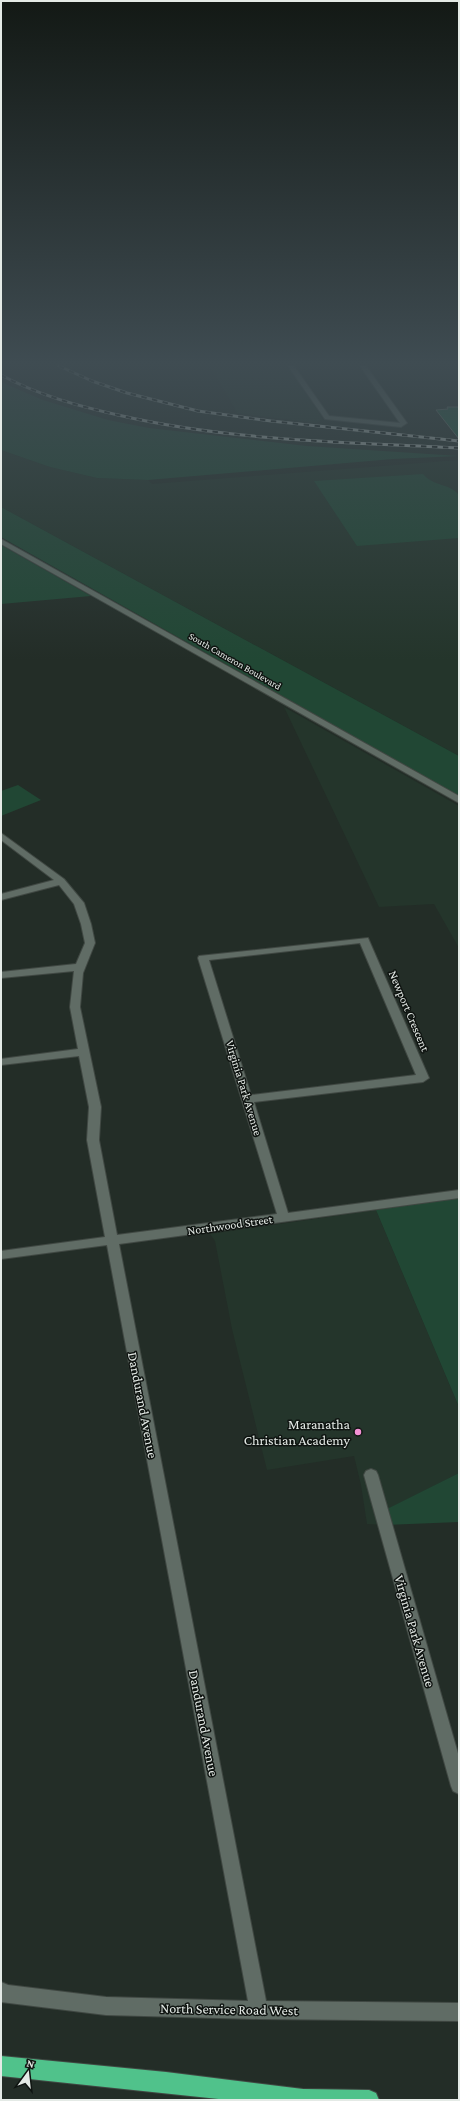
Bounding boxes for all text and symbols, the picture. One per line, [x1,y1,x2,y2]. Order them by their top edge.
street label: South Cameron Boulevard [187,630,284,692]
street label: Newport Crescent [386,969,433,1054]
street label: Virginia Park Avenue [223,1039,265,1137]
street label: Northwood Street [187,1212,274,1238]
street label: Dandurand Avenue [125,1350,161,1460]
place label: Maranatha Christian Academy [244,1416,351,1448]
marker: Maranatha Christian Academy [353,1427,363,1437]
street label: Virginia Park Avenue [391,1573,439,1689]
street label: Dandurand Avenue [186,1668,222,1778]
street label: North Service Road West [160,2000,298,2018]
north arrow [8,2053,48,2093]
text: N [25,2057,36,2070]

